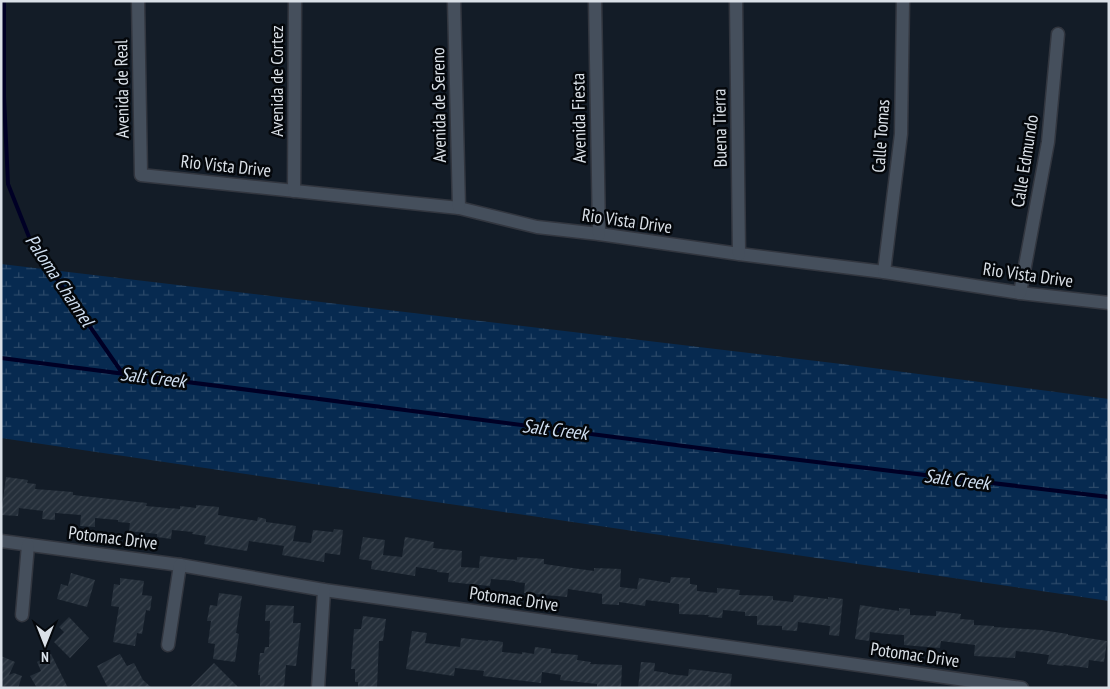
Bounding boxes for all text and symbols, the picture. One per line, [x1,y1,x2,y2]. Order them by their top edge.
street label: Avenida de Cortez [265,25,288,137]
street label: Avenida de Real [109,39,134,139]
street label: Avenida de Sereno [426,47,451,163]
street label: Avenida Fiesta [566,73,591,163]
street label: Buena Tierra [707,89,732,168]
street label: Calle Tomas [866,99,895,173]
street label: Calle Edmundo [1006,113,1043,209]
street label: Rio Vista Drive [180,149,272,182]
street label: Rio Vista Drive [581,203,674,238]
water label: Paloma Channel [20,229,100,332]
street label: Rio Vista Drive [982,257,1075,292]
water label: Salt Creek [119,361,190,393]
water label: Salt Creek [521,413,592,445]
water label: Salt Creek [923,463,994,495]
street label: Potomac Drive [67,521,159,554]
street label: Potomac Drive [468,581,560,616]
north arrow [20,619,70,669]
street label: Potomac Drive [869,637,961,672]
text: N [41,648,49,666]

